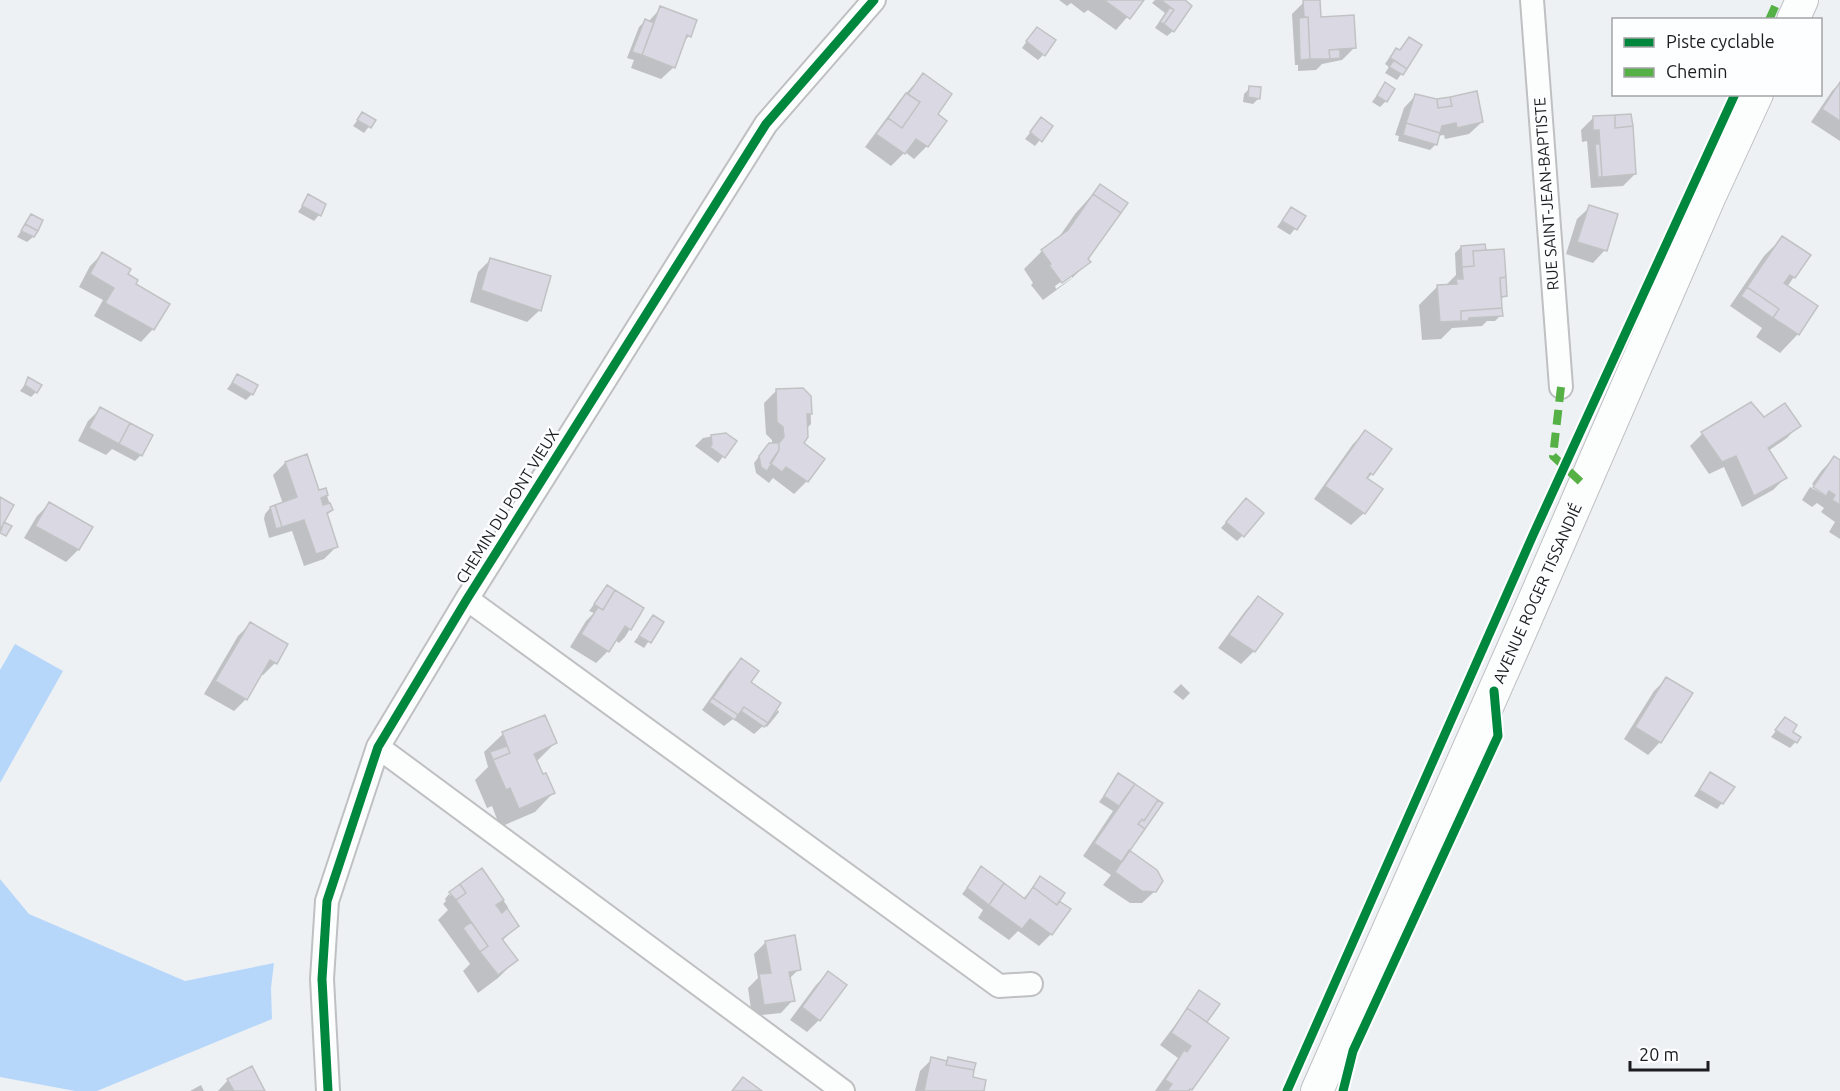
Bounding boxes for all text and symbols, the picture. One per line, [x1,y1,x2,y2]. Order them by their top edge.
legend [1612,18,1822,96]
text: Piste cyclable [1666,31,1775,51]
text: Chemin [1666,61,1727,81]
street label: RUE SAINT-JEAN-BAPTISTE [1530,97,1562,291]
street label: CHEMIN DU PONT VIEUX [452,425,562,587]
street label: AVENUE ROGER TISSANDIÉ [1487,499,1585,686]
scale bar [1630,1034,1708,1072]
text: 20 m [1639,1044,1679,1064]

